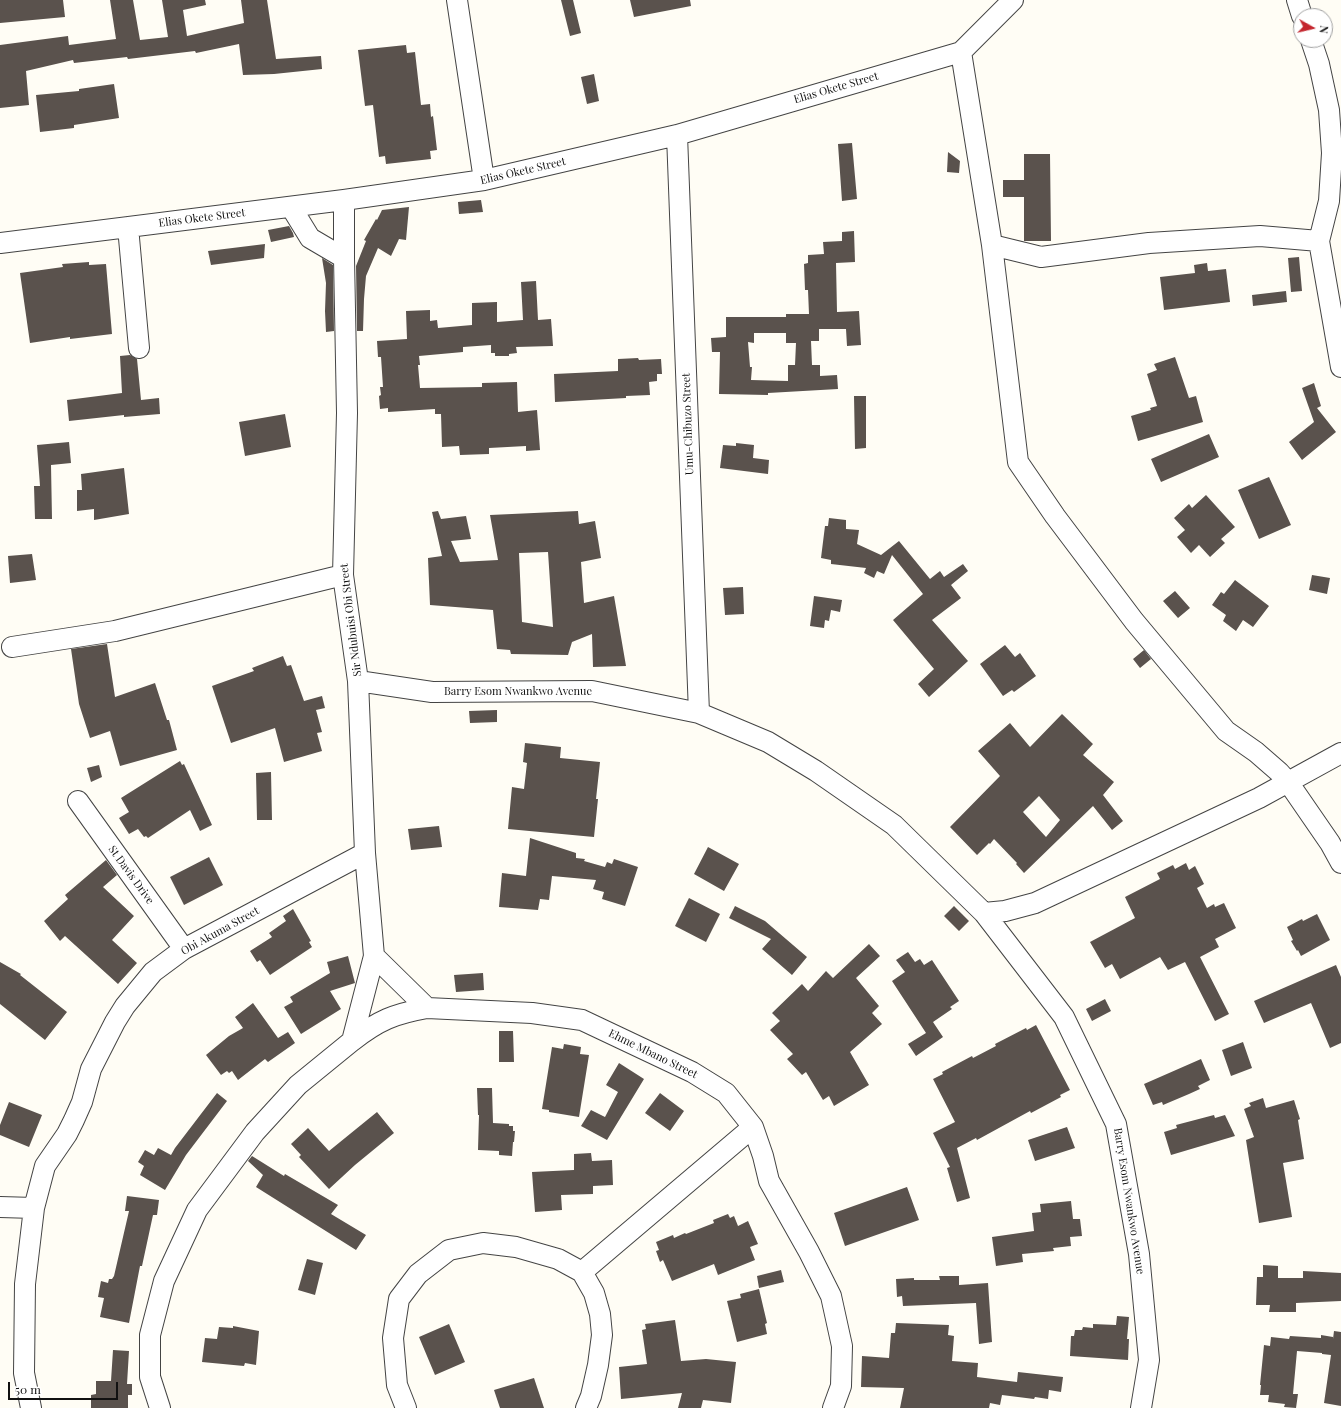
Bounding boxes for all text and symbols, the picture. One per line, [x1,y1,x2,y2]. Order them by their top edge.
north arrow [1293,8,1333,48]
text: N [1316,25,1332,35]
street label: Elias Okete Street [792,70,880,106]
street label: Elias Okete Street [479,155,567,187]
street label: Elias Okete Street [158,206,246,230]
street label: Umu-Chibuzo Street [680,373,696,475]
street label: Sir Ndubuisi Obi Street [338,563,364,677]
street label: Barry Esom Nwankwo Avenue [444,685,592,699]
street label: St Davis Drive [105,843,157,907]
street label: Obi Akuma Street [179,904,261,958]
street label: Ehme Mbano Street [606,1027,700,1081]
street label: Barry Esom Nwankwo Avenue [1111,1127,1147,1275]
scale bar [10,1374,120,1400]
text: 50 m [15,1381,41,1397]

